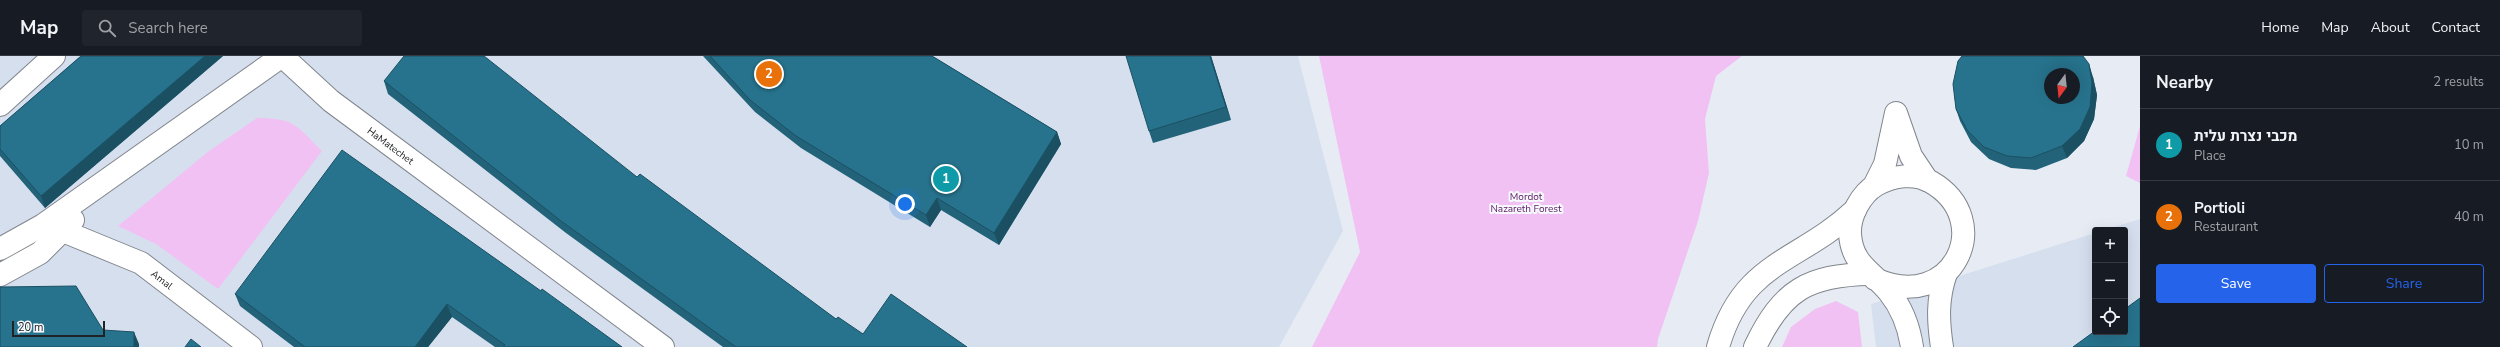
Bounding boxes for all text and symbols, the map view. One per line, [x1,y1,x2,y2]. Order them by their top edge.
search box [82,10,362,46]
text: Map [20,15,58,41]
icon: search [96,17,118,39]
text: Search here [128,18,208,38]
text: Home [2261,18,2299,37]
text: Map [2321,18,2349,37]
text: About [2371,18,2410,37]
text: Contact [2432,18,2480,37]
pin: 2 [756,59,782,89]
north arrow [2044,68,2080,104]
text: Nearby [2156,71,2213,94]
text: 2 results [2433,73,2484,91]
street label: HaMatechet [364,124,417,168]
text: מכבי נצרת עלית [2194,126,2298,146]
text: 1 [2165,136,2173,154]
text: 10 m [2454,136,2484,154]
text: Place [2194,147,2226,165]
pin: 1 [933,164,959,194]
park label: Mordot Nazareth Forest [1490,190,1562,216]
your location [895,194,915,214]
text: Portioli [2194,198,2245,218]
text: 2 [2165,208,2173,226]
text: 40 m [2454,208,2484,226]
text: Restaurant [2194,218,2258,236]
map controls [2092,227,2128,335]
button: + [2092,227,2128,263]
button: − [2092,263,2128,299]
button: Save [2156,264,2316,303]
button: Share [2324,264,2484,303]
street label: Amal [148,267,175,293]
button: locate [2092,299,2128,335]
scale bar [12,319,105,338]
text: 20 m [18,320,43,335]

